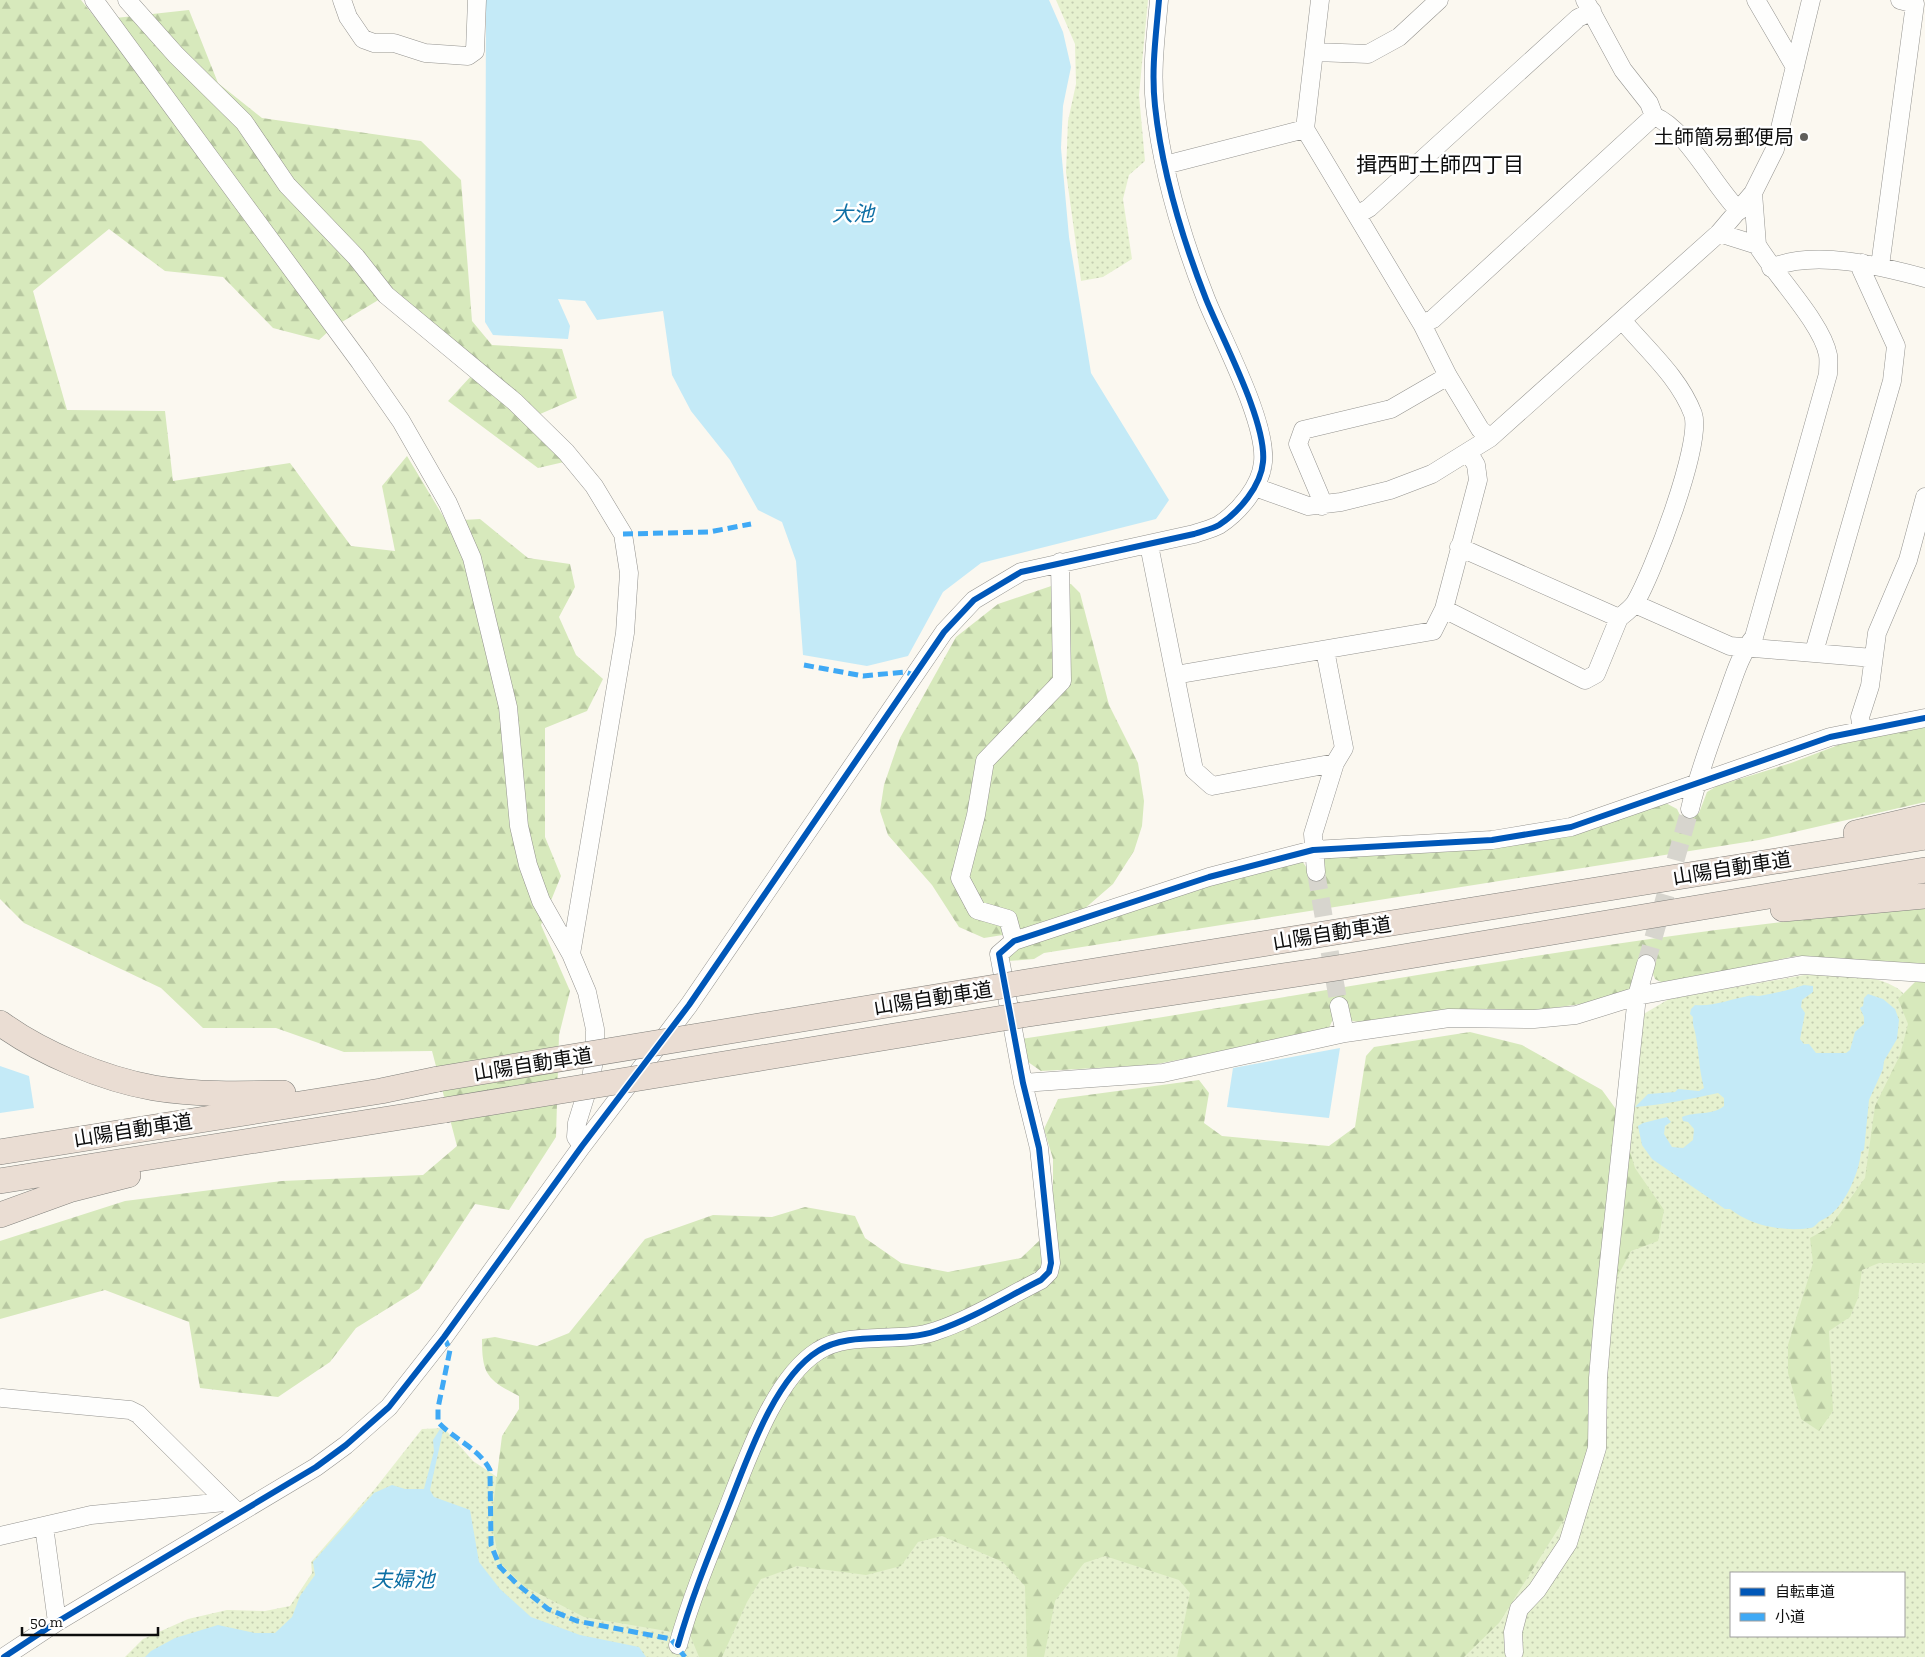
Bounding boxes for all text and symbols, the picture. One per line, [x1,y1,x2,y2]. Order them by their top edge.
place label: 土師簡易郵便局 [1654,125,1794,149]
marker: 土師簡易郵便局 [1798,131,1810,143]
district label: 揖西町土師四丁目 [1356,152,1524,177]
water label: 大池 [832,201,876,226]
street label: 山陽自動車道 [1671,847,1793,889]
street label: 山陽自動車道 [1271,912,1393,954]
street label: 山陽自動車道 [872,977,994,1019]
street label: 山陽自動車道 [472,1043,594,1085]
street label: 山陽自動車道 [72,1109,194,1151]
water label: 夫婦池 [372,1567,436,1592]
legend [1730,1572,1905,1637]
text: 自転車道 [1775,1583,1835,1601]
scale bar [22,1604,159,1636]
text: 小道 [1775,1608,1805,1626]
text: 50 m [30,1613,63,1631]

